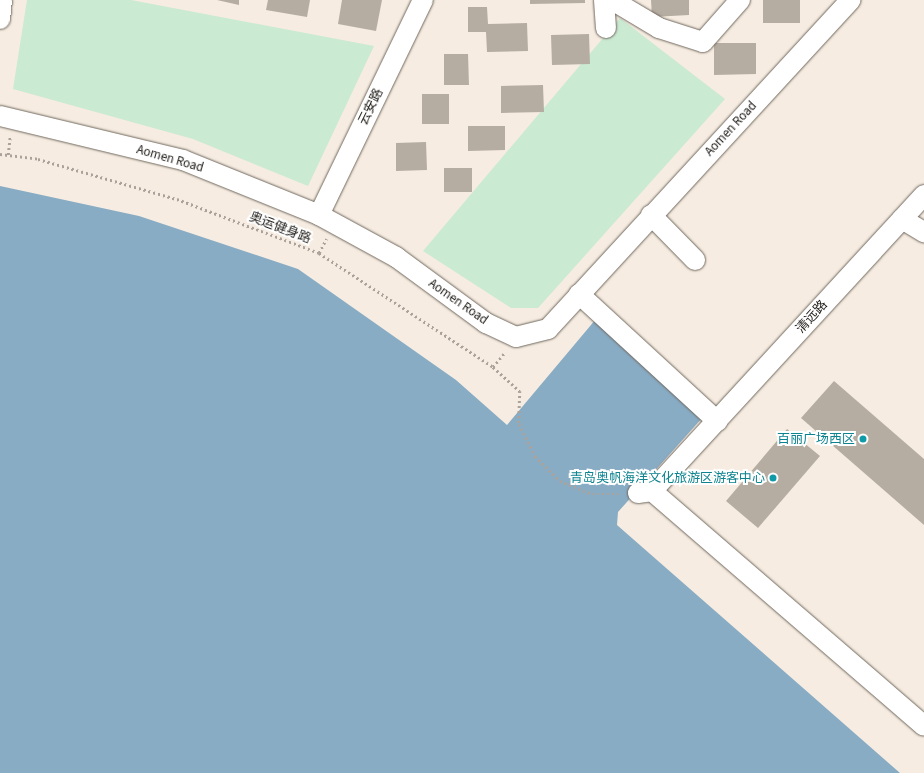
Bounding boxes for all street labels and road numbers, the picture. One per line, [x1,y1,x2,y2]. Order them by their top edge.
street label: 云安路 [355,86,387,128]
street label: Aomen Road [702,98,760,160]
street label: Aomen Road [135,142,205,176]
street label: 奥运健身路 [247,209,313,247]
street label: Aomen Road [425,276,491,328]
street label: 清远路 [793,297,831,337]

